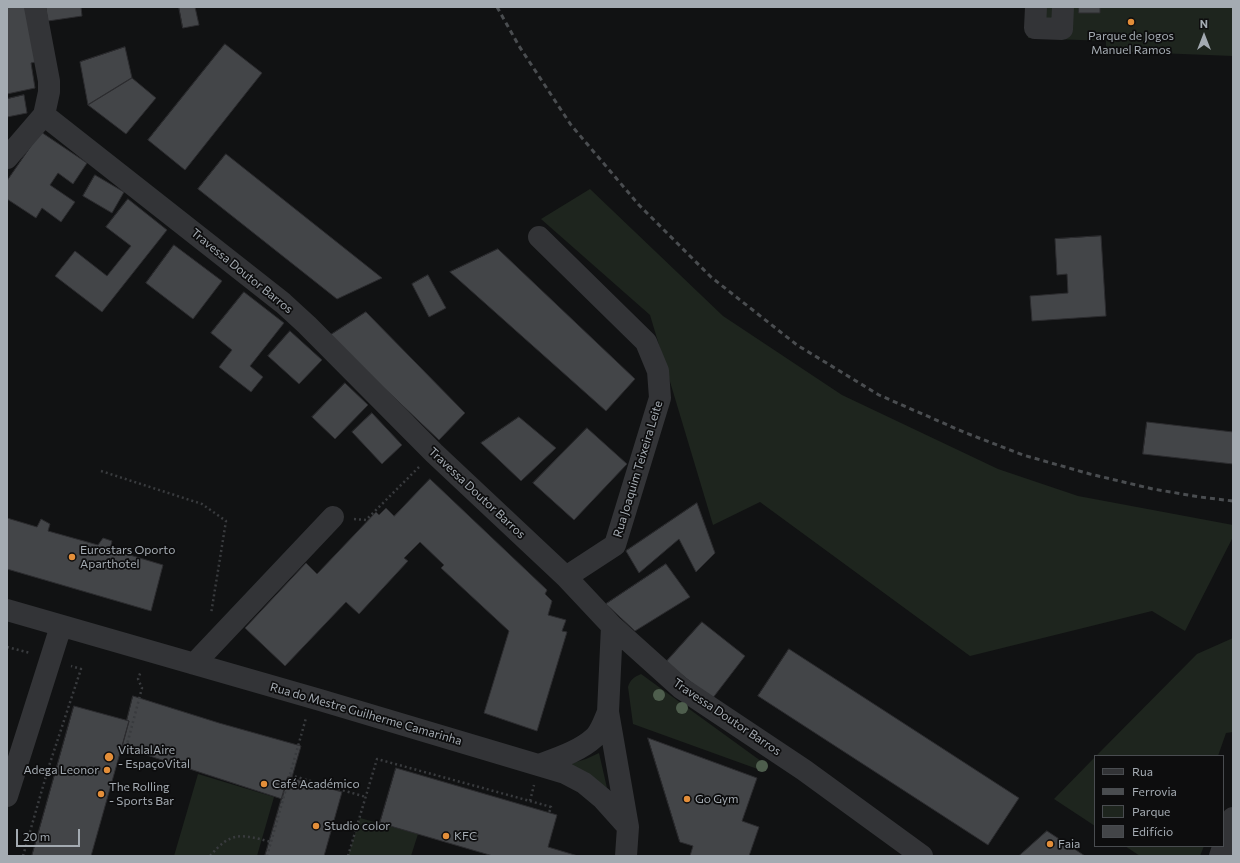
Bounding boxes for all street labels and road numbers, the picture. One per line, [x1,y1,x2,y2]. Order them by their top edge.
street label: Travessa Doutor Barros [188,225,296,317]
street label: Rua Joaquim Teixeira Leite [610,399,666,539]
street label: Travessa Doutor Barros [426,444,528,542]
street label: Travessa Doutor Barros [670,676,784,758]
street label: Rua do Mestre Guilherme Camarinha [268,680,464,748]

